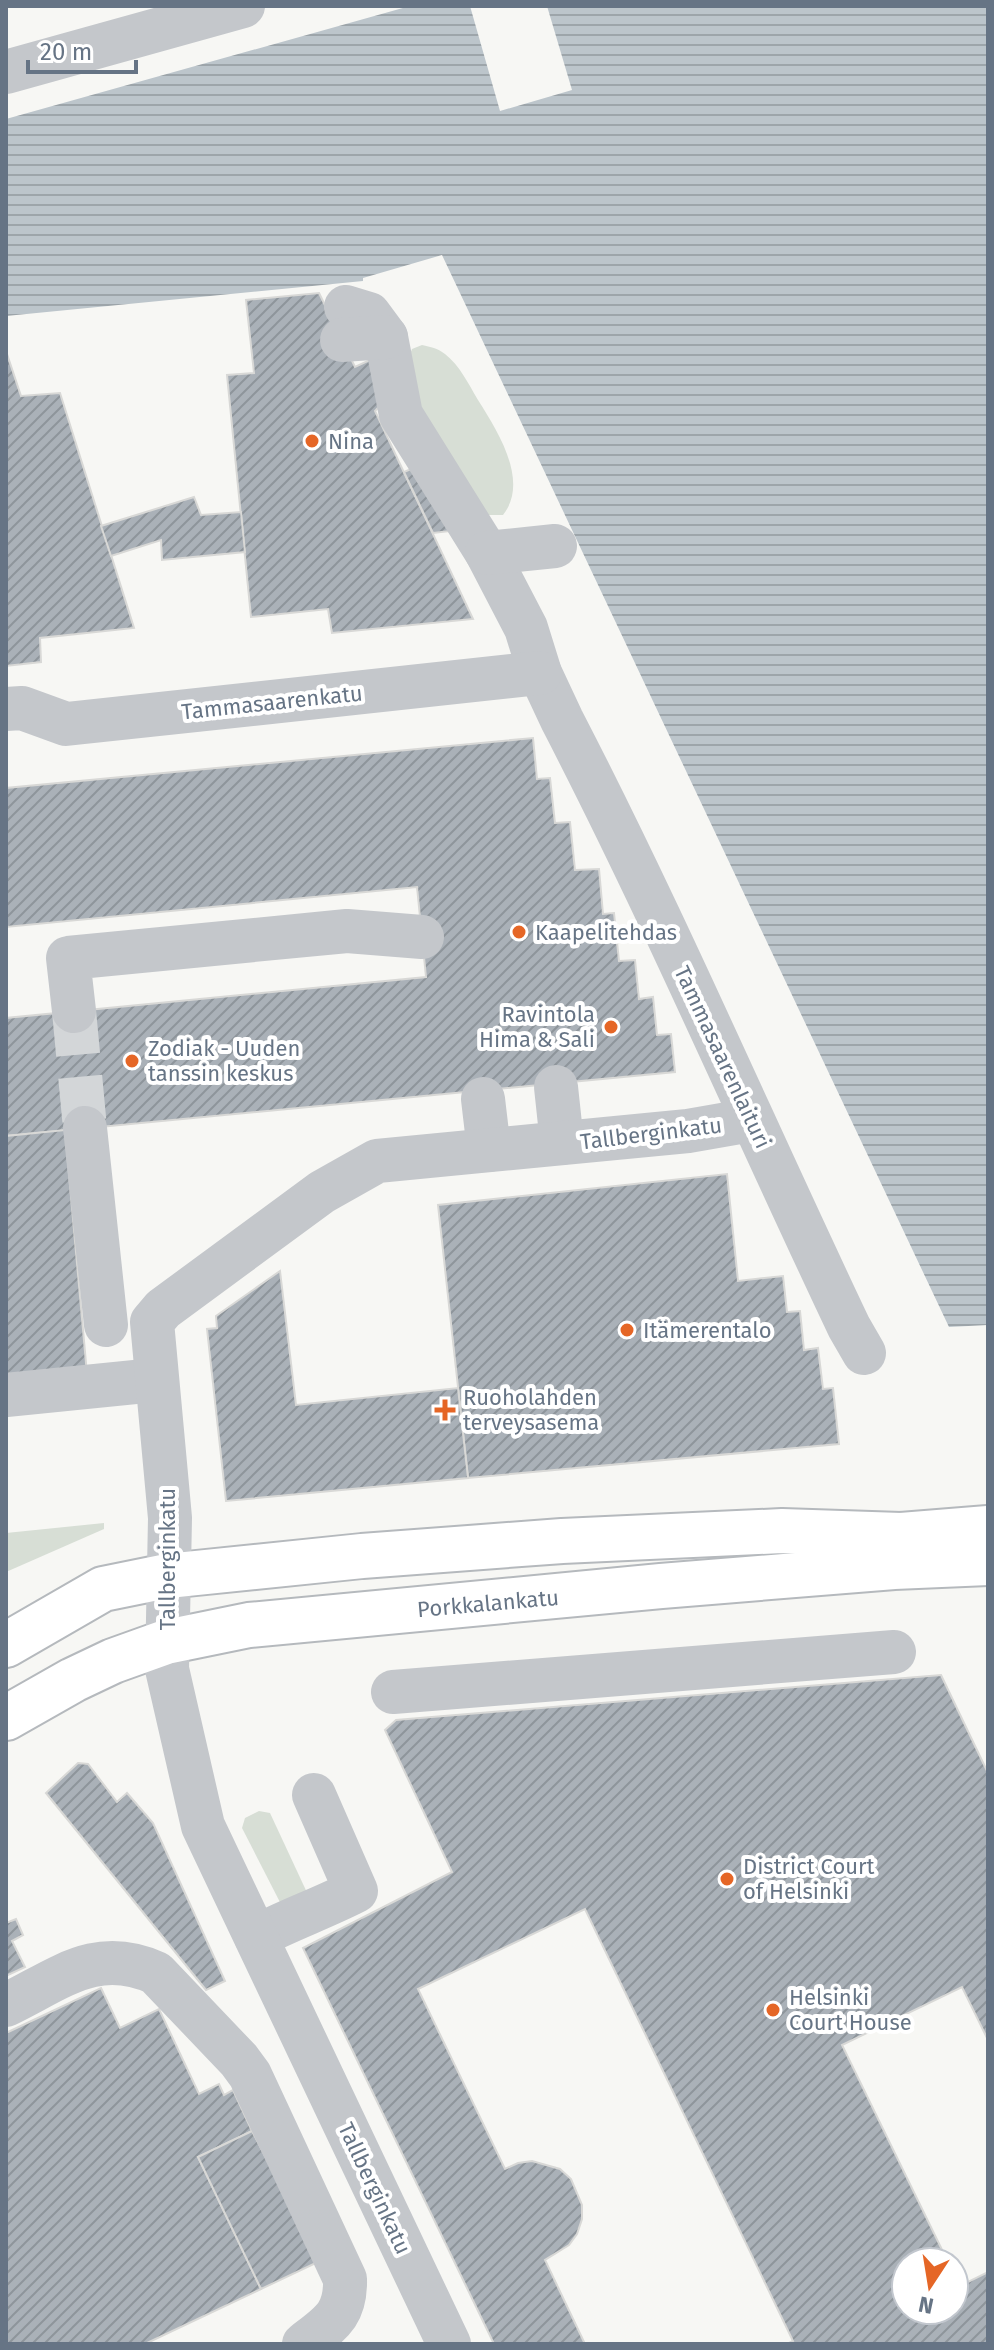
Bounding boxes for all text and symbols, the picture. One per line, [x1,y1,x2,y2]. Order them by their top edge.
scale bar [28,24,136,74]
text: 20 m [40,38,92,66]
place label: Nina [328,428,374,455]
marker: Nina [303,432,321,450]
street label: Tammasaarenkatu [180,680,364,725]
place label: Kaapelitehdas [535,919,677,946]
marker: Kaapelitehdas [510,923,528,941]
street label: Tammasaarenlaituri [668,962,777,1153]
place label: Ravintola Hima & Sali [479,1001,595,1053]
marker: Ravintola Hima & Sali [602,1018,620,1036]
place label: Zodiak - Uuden tanssin keskus [148,1035,300,1087]
marker: Zodiak - Uuden tanssin keskus [123,1052,141,1070]
street label: Tallberginkatu [579,1111,723,1156]
place label: Itämerentalo [643,1317,772,1344]
marker: Itämerentalo [618,1321,636,1339]
place label: Ruoholahden terveysasema [463,1384,599,1436]
marker: Ruoholahden terveysasema [434,1399,456,1421]
street label: Tallberginkatu [154,1488,181,1630]
street label: Porkkalankatu [416,1584,560,1623]
place label: District Court of Helsinki [743,1853,875,1905]
marker: District Court of Helsinki [718,1870,736,1888]
place label: Helsinki Court House [789,1984,912,2036]
marker: Helsinki Court House [764,2001,782,2019]
street label: Tallberginkatu [332,2118,417,2258]
north arrow [890,2246,970,2326]
text: N [916,2290,936,2320]

